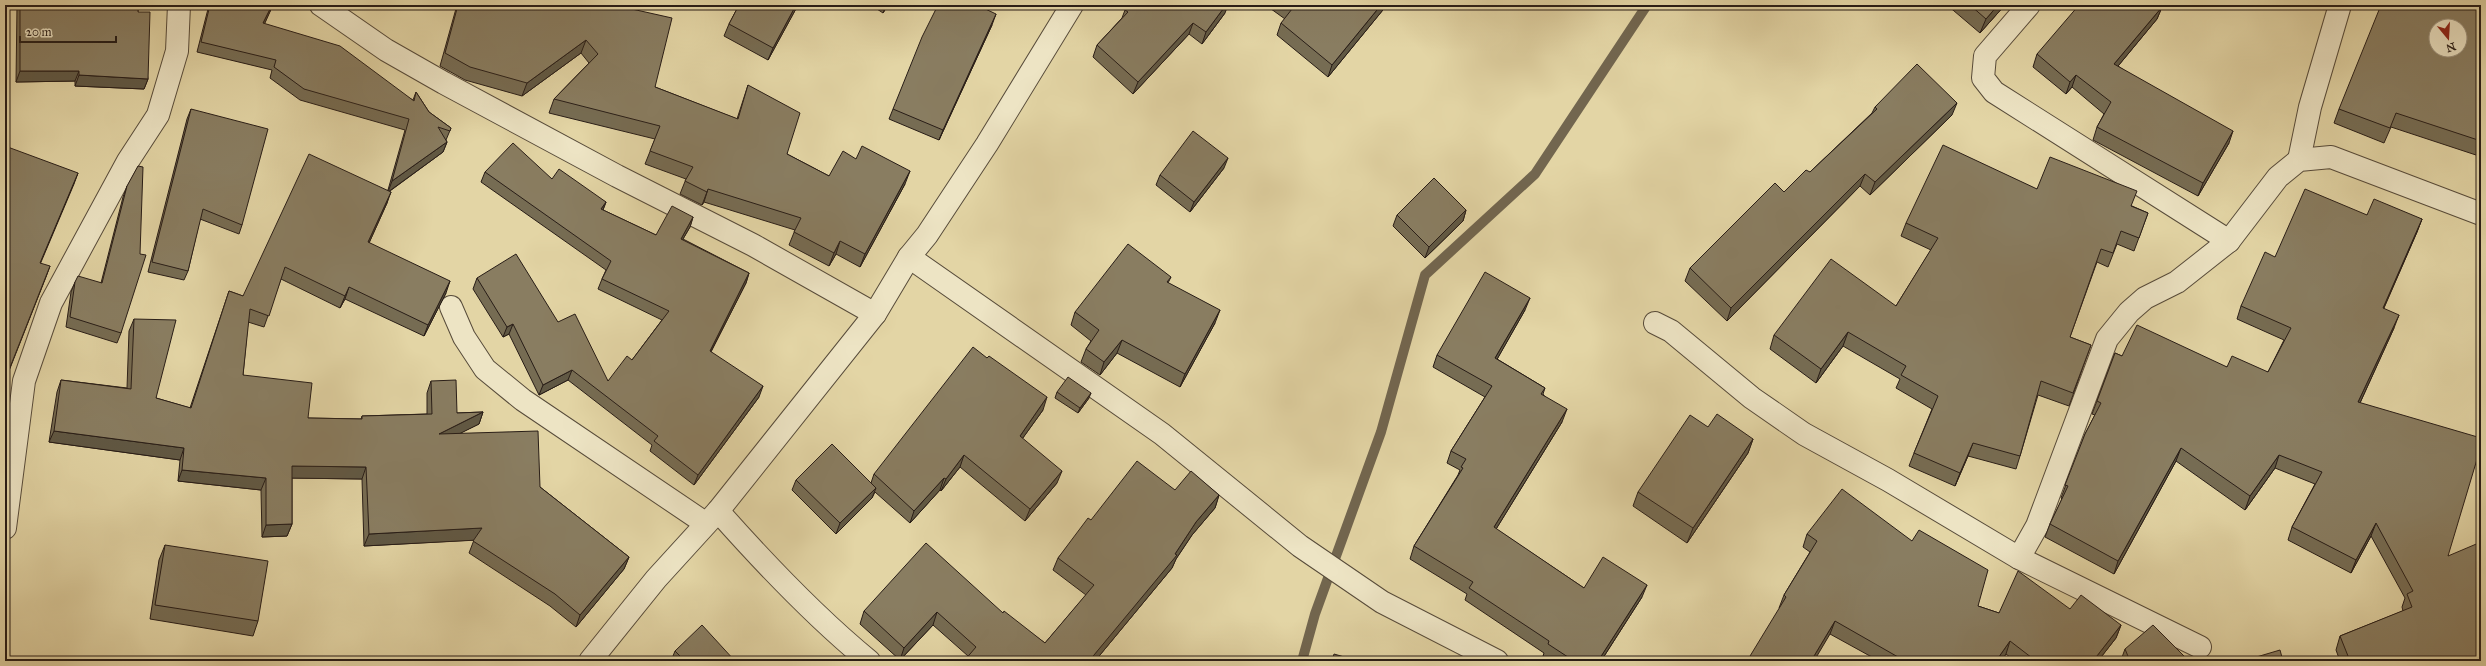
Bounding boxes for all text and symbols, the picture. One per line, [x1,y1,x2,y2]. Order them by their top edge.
scale bar [20,18,116,44]
north arrow [2428,18,2468,58]
text: 20 m [26,25,52,39]
text: N [2444,39,2457,55]

